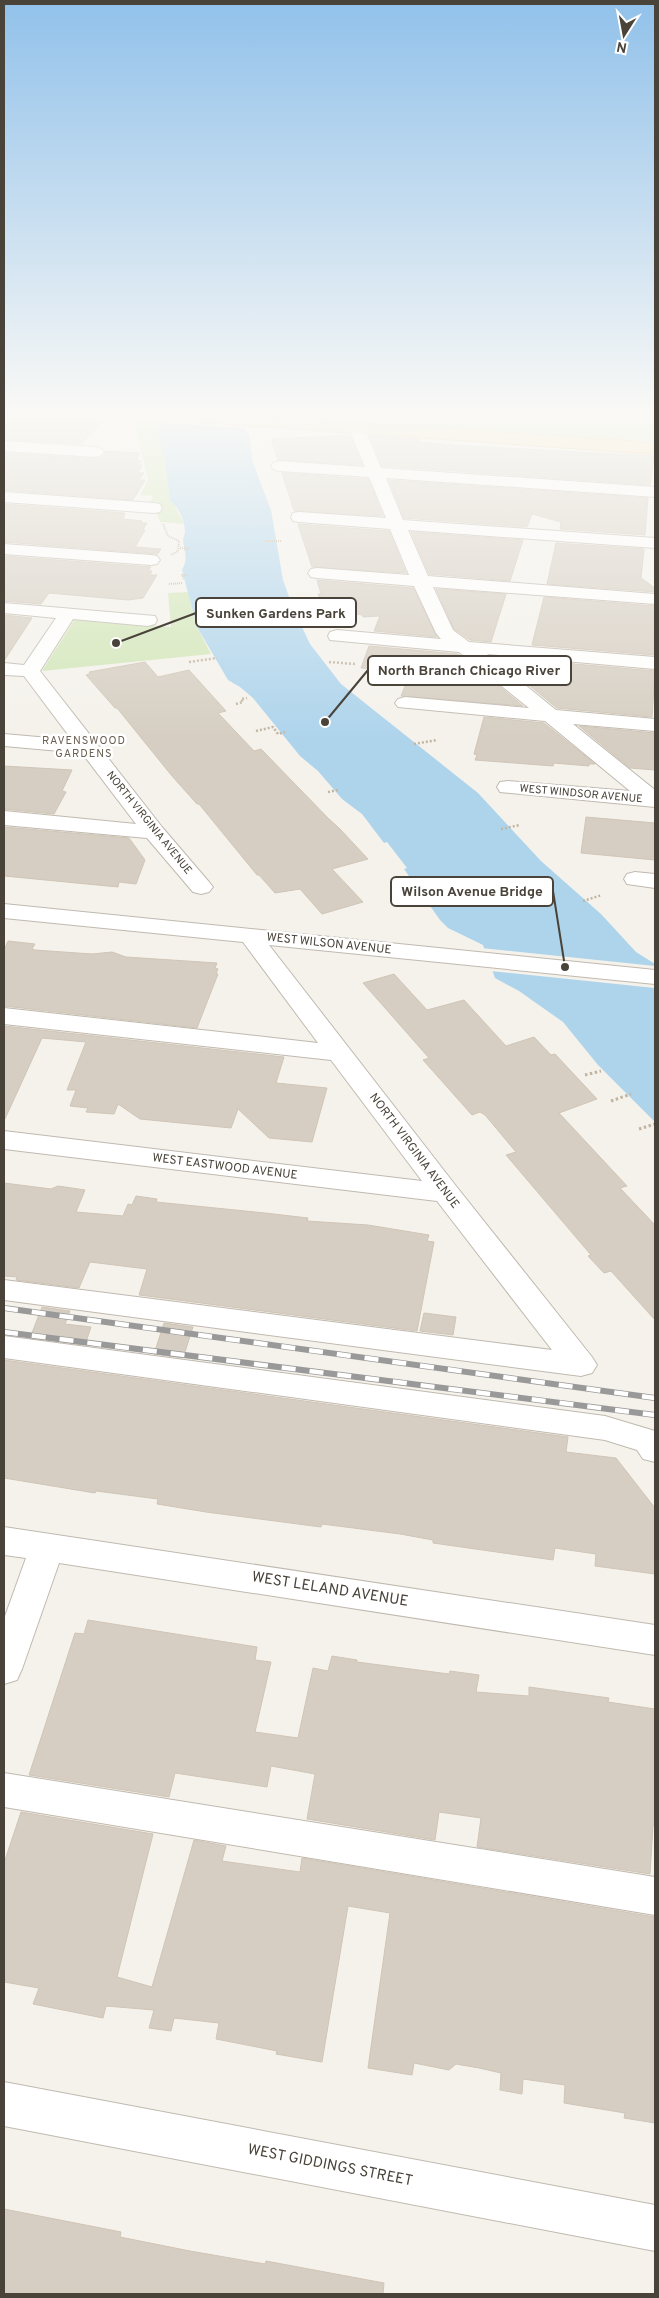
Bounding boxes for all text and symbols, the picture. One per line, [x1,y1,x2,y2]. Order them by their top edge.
north arrow [599,10,649,60]
text: N [615,37,628,56]
callout: Sunken Gardens Park [196,598,356,627]
text: Sunken Gardens Park [206,606,346,623]
callout: North Branch Chicago River [368,656,571,685]
text: North Branch Chicago River [378,663,560,680]
district label: RAVENSWOOD GARDENS [42,734,126,761]
street label: NORTH VIRGINIA AVENUE [103,769,195,877]
street label: WEST WINDSOR AVENUE [519,782,643,806]
callout: Wilson Avenue Bridge [391,877,553,906]
text: Wilson Avenue Bridge [401,884,543,901]
street label: WEST WILSON AVENUE [266,929,392,959]
street label: NORTH VIRGINIA AVENUE [365,1090,463,1212]
street label: WEST EASTWOOD AVENUE [151,1150,299,1184]
street label: WEST LELAND AVENUE [250,1568,410,1612]
street label: WEST GIDDINGS STREET [246,2141,414,2191]

